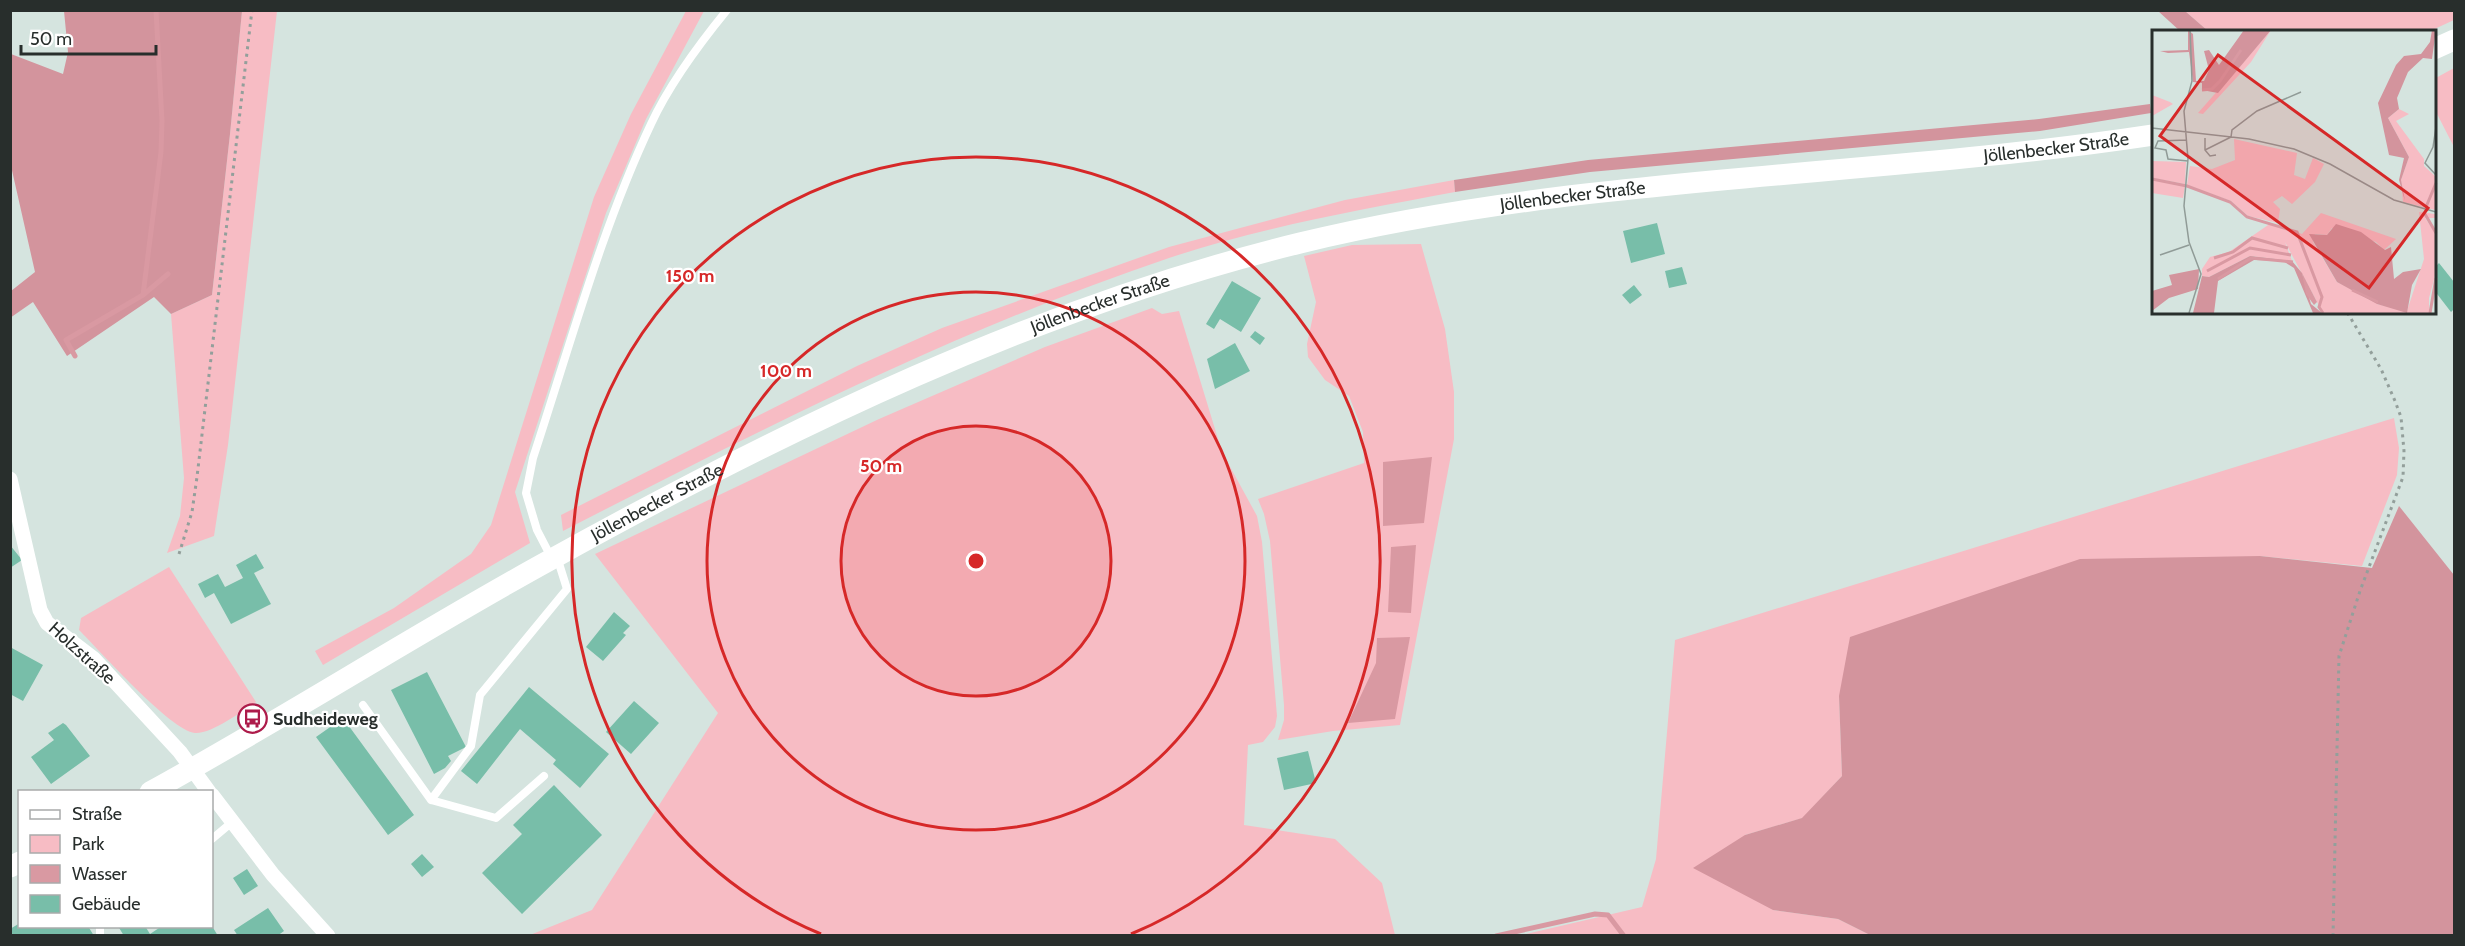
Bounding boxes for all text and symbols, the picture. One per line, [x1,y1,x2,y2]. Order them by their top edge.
scale bar [21,18,156,56]
text: 50 m [30,28,72,50]
inset map [2152,30,2435,314]
street label: Jöllenbecker Straße [1982,128,2130,167]
street label: Jöllenbecker Straße [1498,176,1646,216]
text: 150 m [666,265,714,287]
street label: Jöllenbecker Straße [1026,269,1172,339]
text: 100 m [760,360,812,382]
text: 50 m [860,455,902,477]
street label: Jöllenbecker Straße [586,459,727,547]
centre of rings [966,551,986,571]
street label: Holzstraße [44,617,120,689]
bus stop icon: Sudheideweg [236,703,268,735]
place label: Sudheideweg [273,708,378,730]
legend [18,790,213,928]
text: Straße [72,803,122,825]
text: Park [72,833,105,855]
text: Wasser [72,863,127,885]
text: Gebäude [72,893,141,915]

